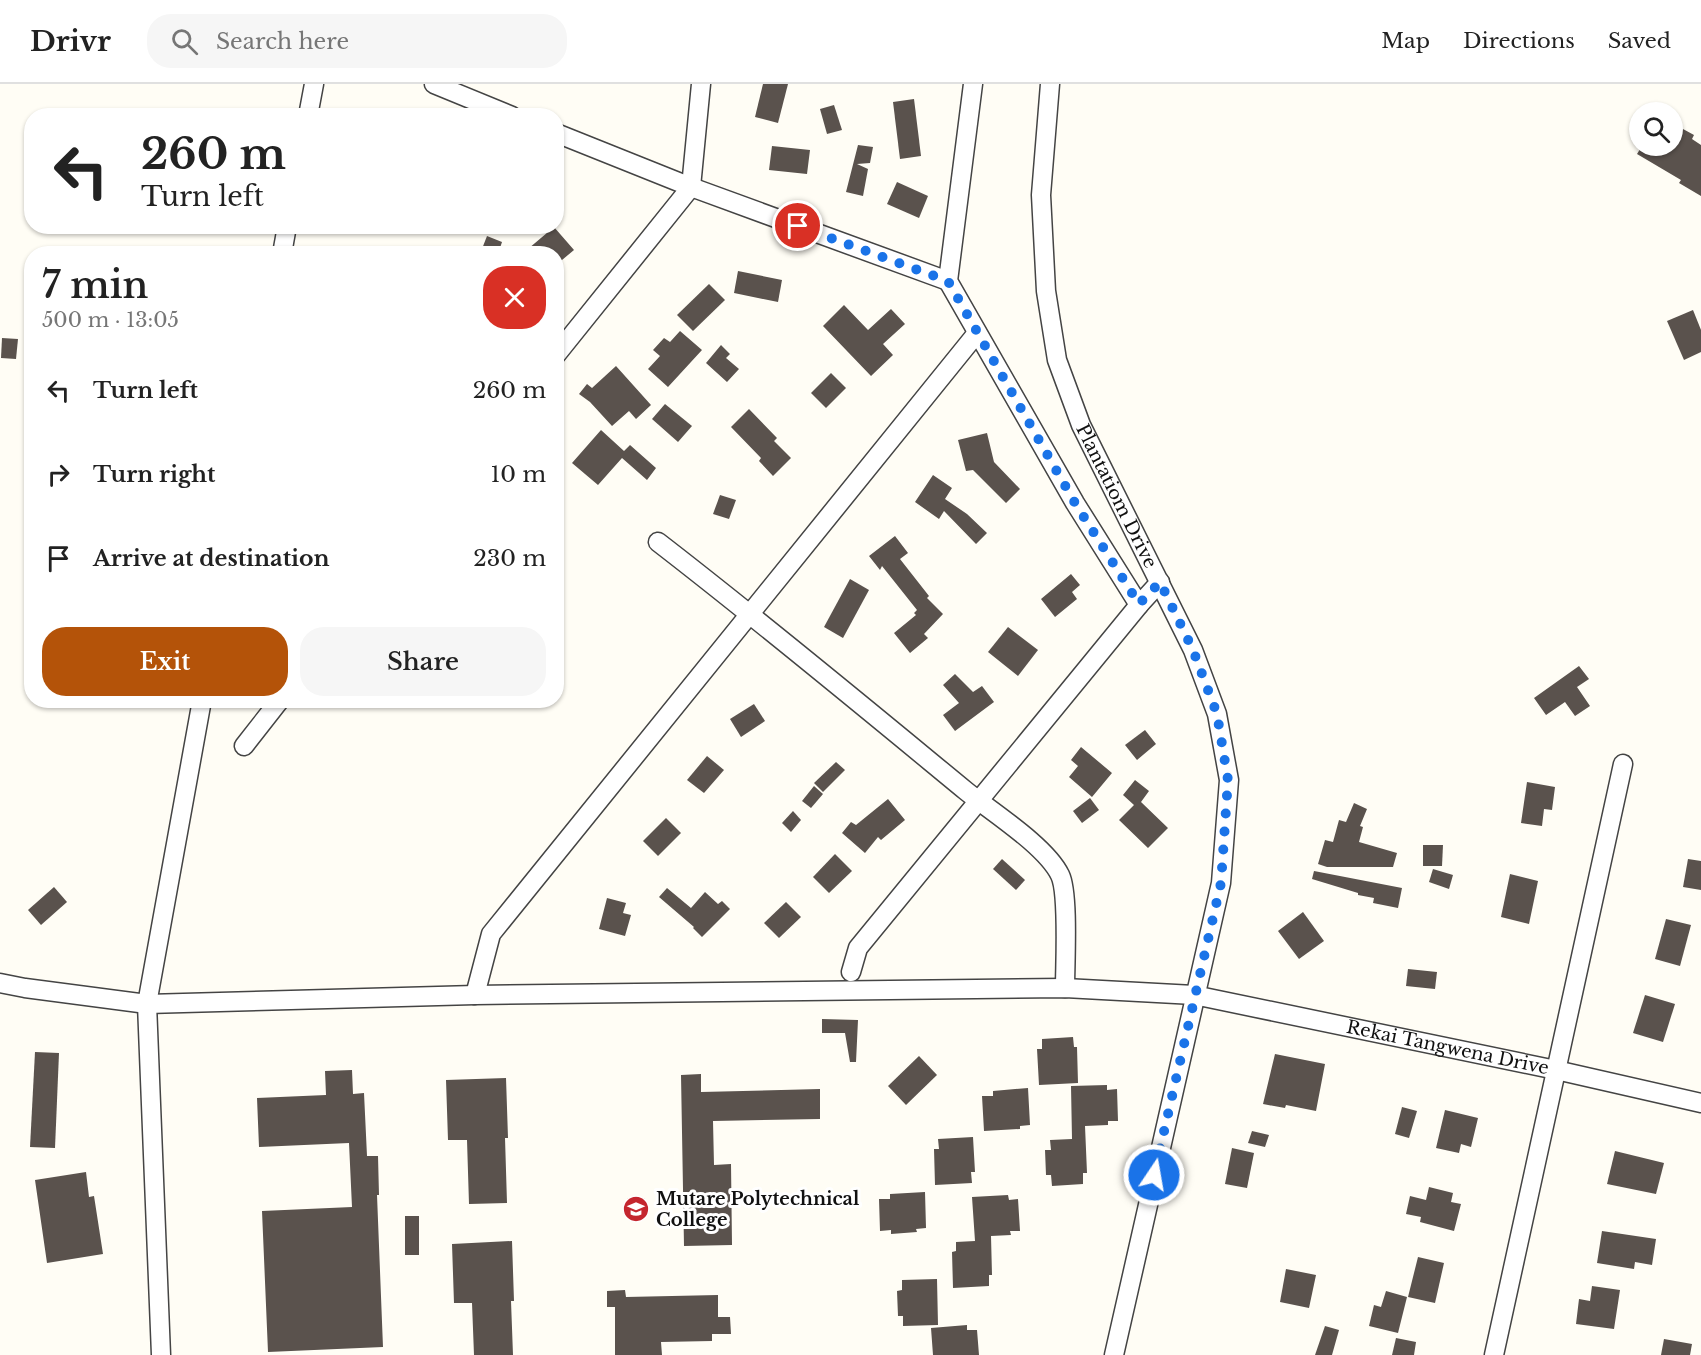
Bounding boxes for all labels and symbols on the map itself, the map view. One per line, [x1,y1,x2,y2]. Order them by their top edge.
pin [772,200,823,251]
street label: Plantatiom Drive [1071,420,1161,572]
street label: Rekai Tangwena Drive [1345,1016,1551,1079]
position arrow [1122,1143,1186,1207]
place label: Mutare Polytechnical College [656,1188,860,1231]
school or university icon: Mutare Polytechnical College [621,1194,651,1224]

